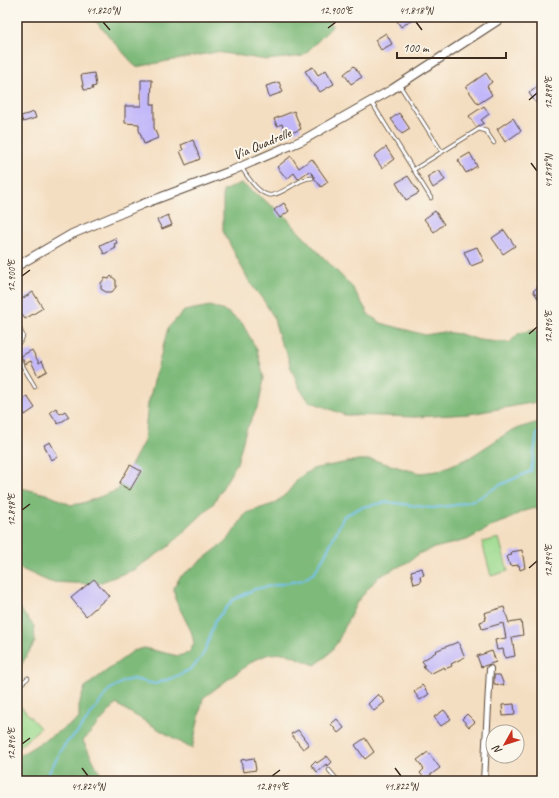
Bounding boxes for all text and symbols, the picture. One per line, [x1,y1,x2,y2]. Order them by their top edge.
text: 41.820°N [86,4,122,17]
text: 12.900°E [320,4,354,17]
text: 41.818°N [399,4,435,17]
scale bar [397,34,506,60]
text: 100 m [403,40,430,56]
text: 12.898°E [542,75,555,109]
street label: Via Quadrelle [231,124,295,164]
text: 41.818°N [542,152,555,188]
text: 12.900°E [5,258,18,292]
text: 12.896°E [542,309,555,343]
text: 12.898°E [5,492,18,526]
text: 12.894°E [542,543,555,577]
north arrow [485,724,525,764]
text: 12.896°E [5,726,18,760]
text: N [488,742,505,757]
text: 41.824°N [71,780,107,793]
text: 12.894°E [256,780,290,793]
text: 41.822°N [384,780,420,793]

